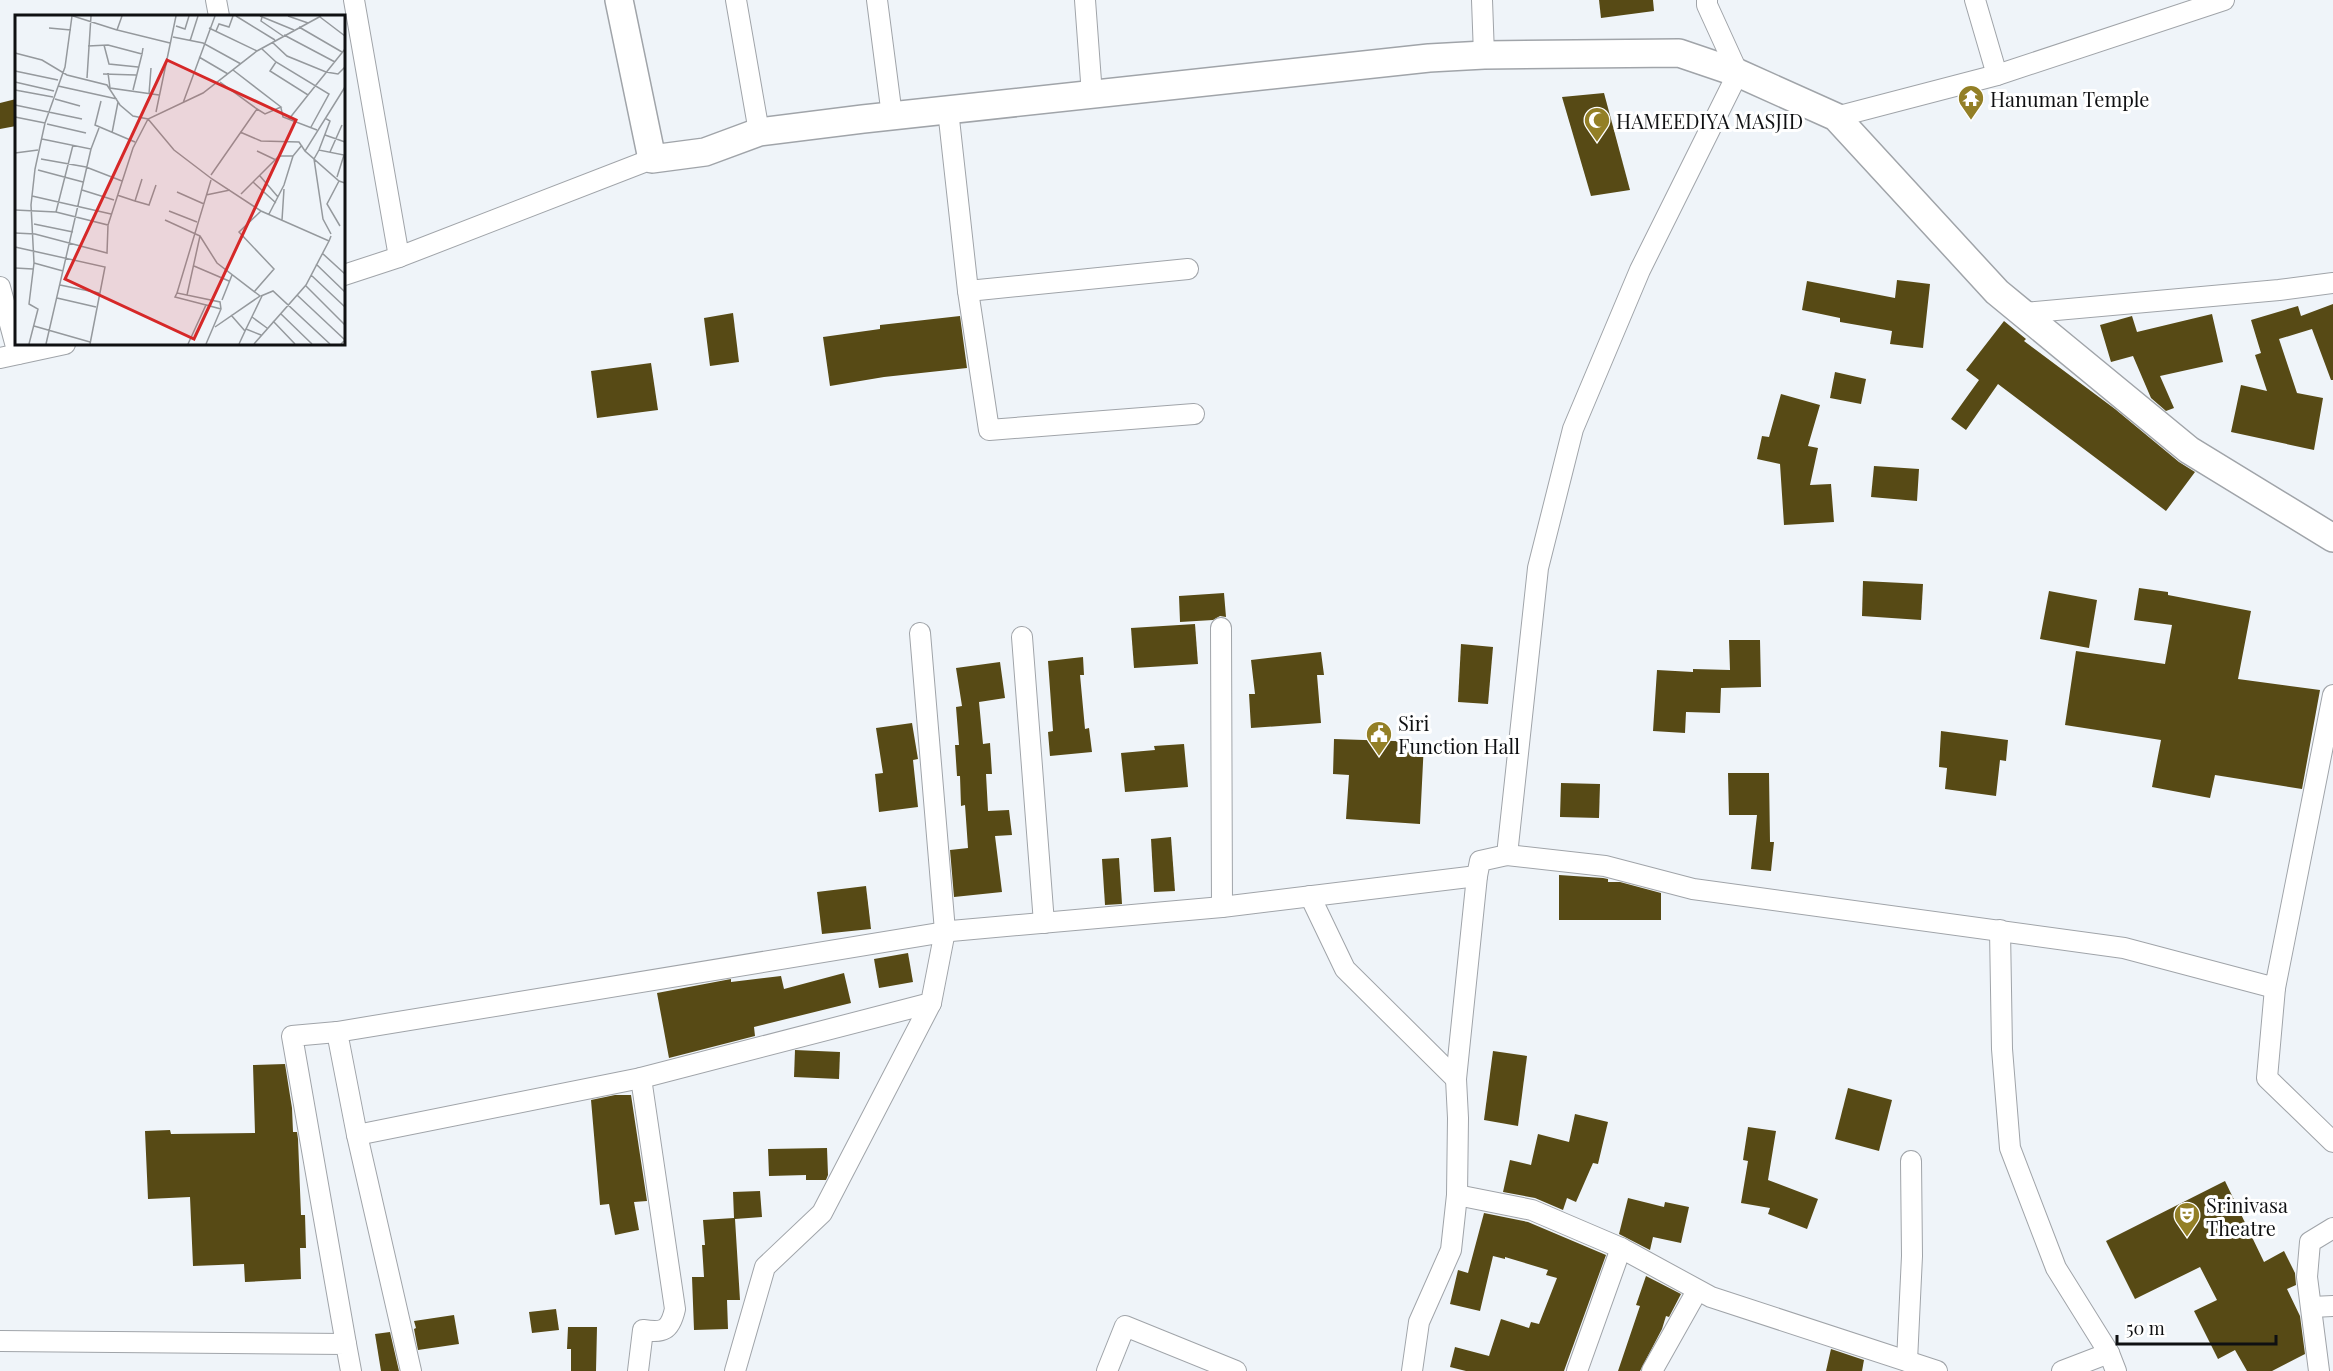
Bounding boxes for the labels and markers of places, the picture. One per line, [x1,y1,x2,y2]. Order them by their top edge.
temple icon: Hanuman Temple [1956,83,1986,121]
place label: Hanuman Temple [1990,85,2149,112]
mosque icon: HAMEEDIYA MASJID [1582,105,1612,143]
place label: HAMEEDIYA MASJID [1616,107,1803,134]
place label: Siri Function Hall [1398,709,1520,759]
public building icon: Siri Function Hall [1364,719,1394,757]
place label: Srinivasa Theatre [2206,1191,2288,1241]
theatre icon: Srinivasa Theatre [2172,1200,2202,1238]

